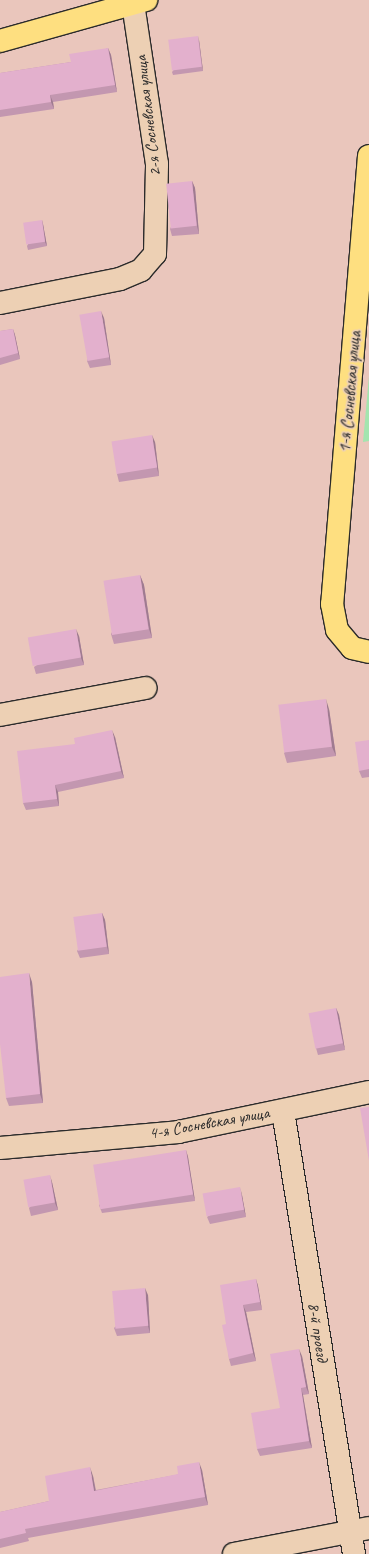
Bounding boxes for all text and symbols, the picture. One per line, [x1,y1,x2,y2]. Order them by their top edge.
street label: 2-я Сосневская улица [130,54,166,178]
street label: 1-я Сосневская улица [334,330,366,454]
street label: 4-я Сосневская улица [147,1102,271,1144]
street label: 8-й проезд [303,1301,333,1363]

